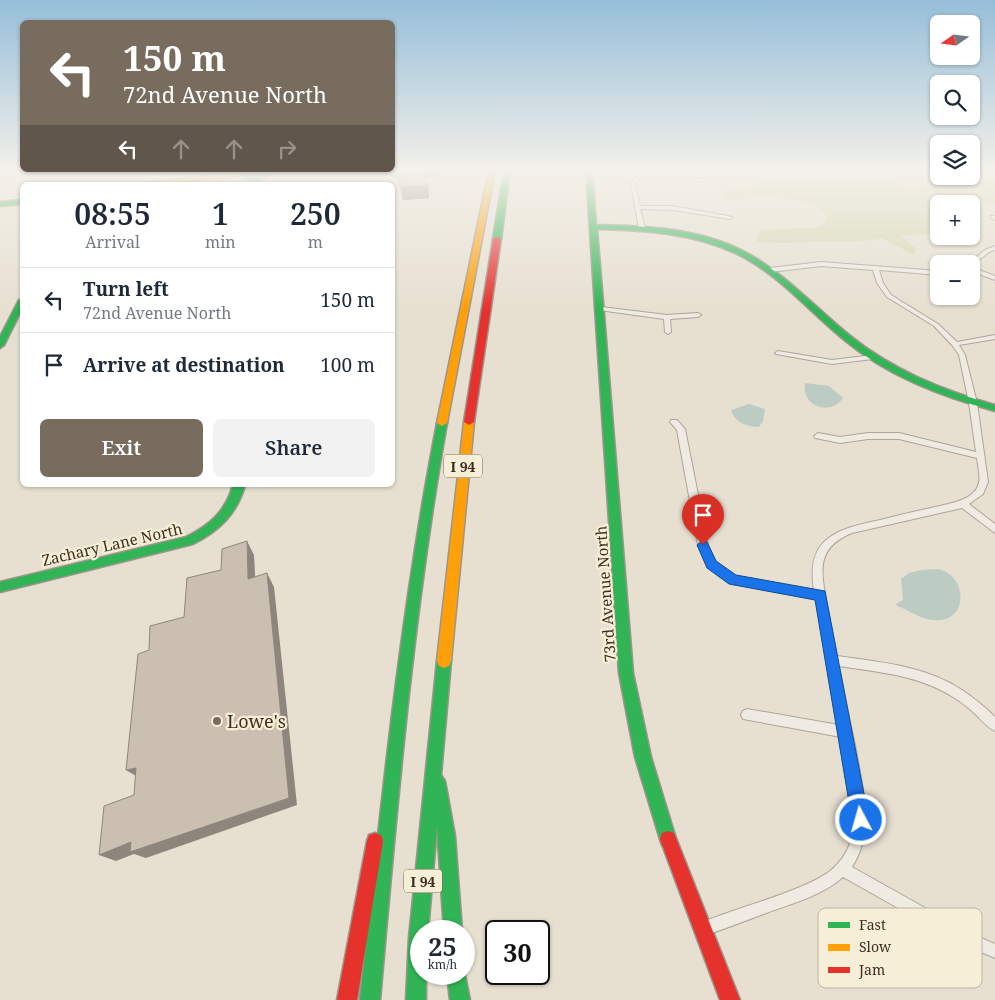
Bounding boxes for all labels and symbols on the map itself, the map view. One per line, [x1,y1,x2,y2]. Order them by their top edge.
north arrow [930,15,980,65]
road number: I 94 [444,454,482,478]
pin [682,494,724,545]
street label: Zachary Lane North [40,518,185,570]
street label: 73rd Avenue North [590,525,620,663]
place label: Lowe's [227,709,286,733]
marker: Lowe's [211,715,223,727]
position arrow [834,793,886,845]
road number: I 94 [404,869,442,892]
legend [818,908,982,988]
text: Fast [859,915,886,934]
speed limit sign: 30 [485,920,550,985]
text: Slow [859,937,892,956]
text: Jam [858,960,885,979]

